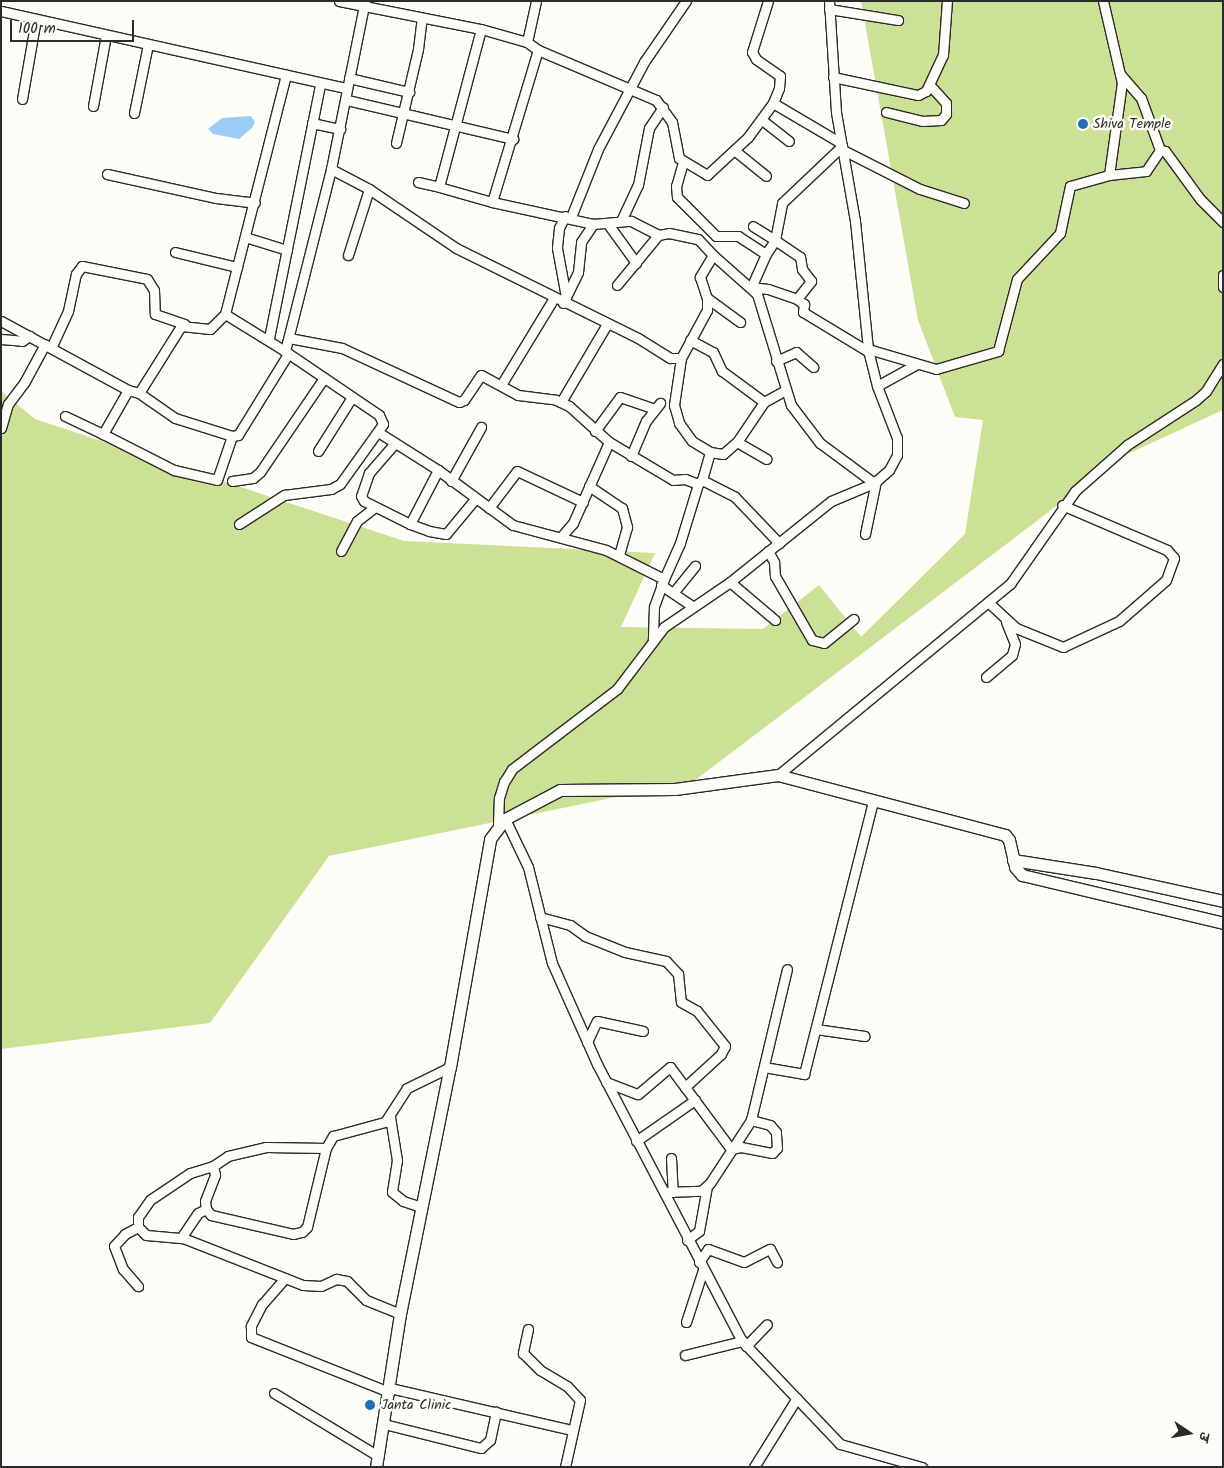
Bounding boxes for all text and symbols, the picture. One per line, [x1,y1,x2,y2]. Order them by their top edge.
scale bar [12,10,136,42]
text: 100 m [18,17,56,41]
place label: Shiva Temple [1093,116,1171,132]
marker: Shiva Temple [1077,118,1089,130]
place label: Janta Clinic [381,1397,451,1413]
marker: Janta Clinic [363,1398,377,1412]
north arrow [1164,1408,1214,1458]
text: उ [1192,1430,1215,1443]

